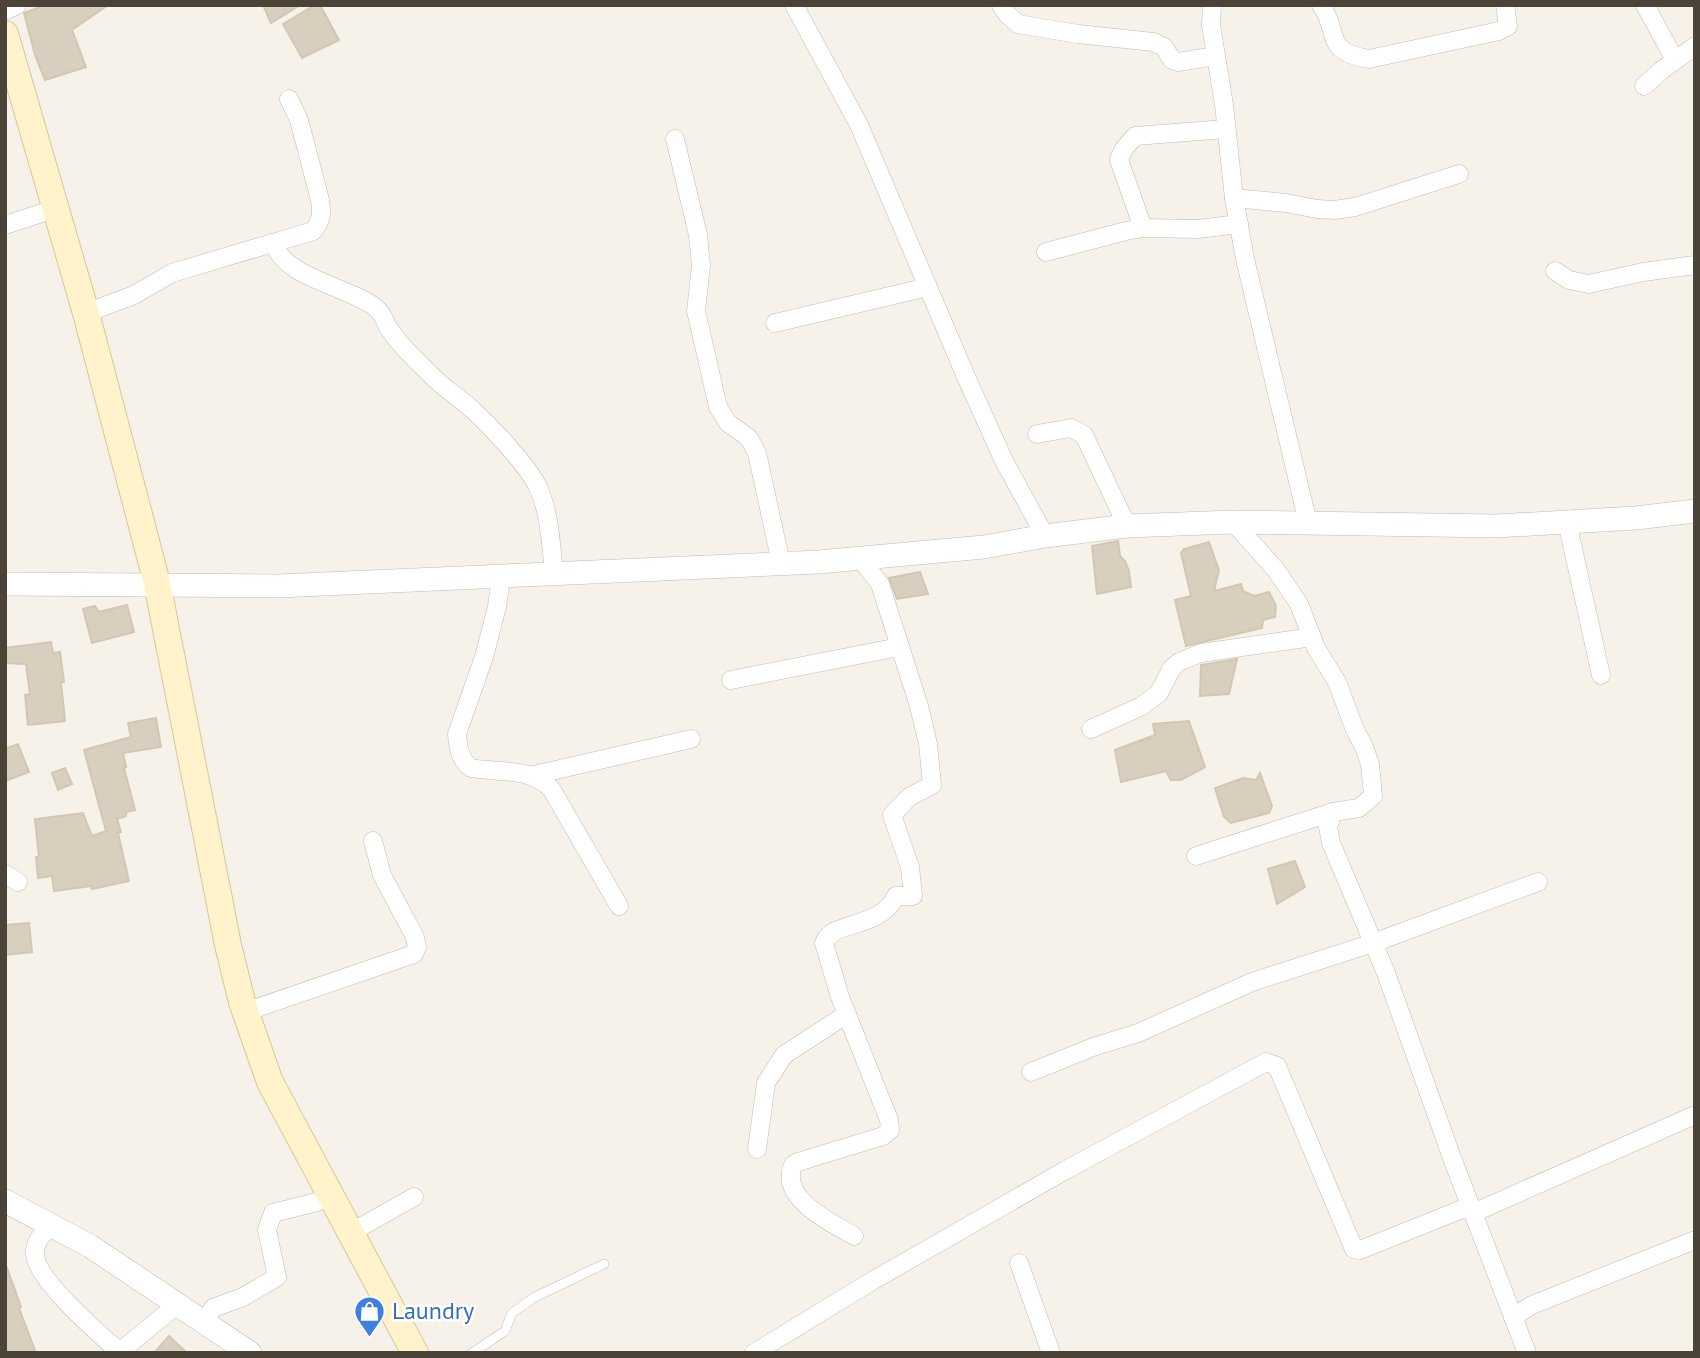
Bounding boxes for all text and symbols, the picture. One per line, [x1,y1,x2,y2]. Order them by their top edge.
shop icon: Laundry [352,1294,386,1338]
place label: Laundry [392,1295,474,1326]

